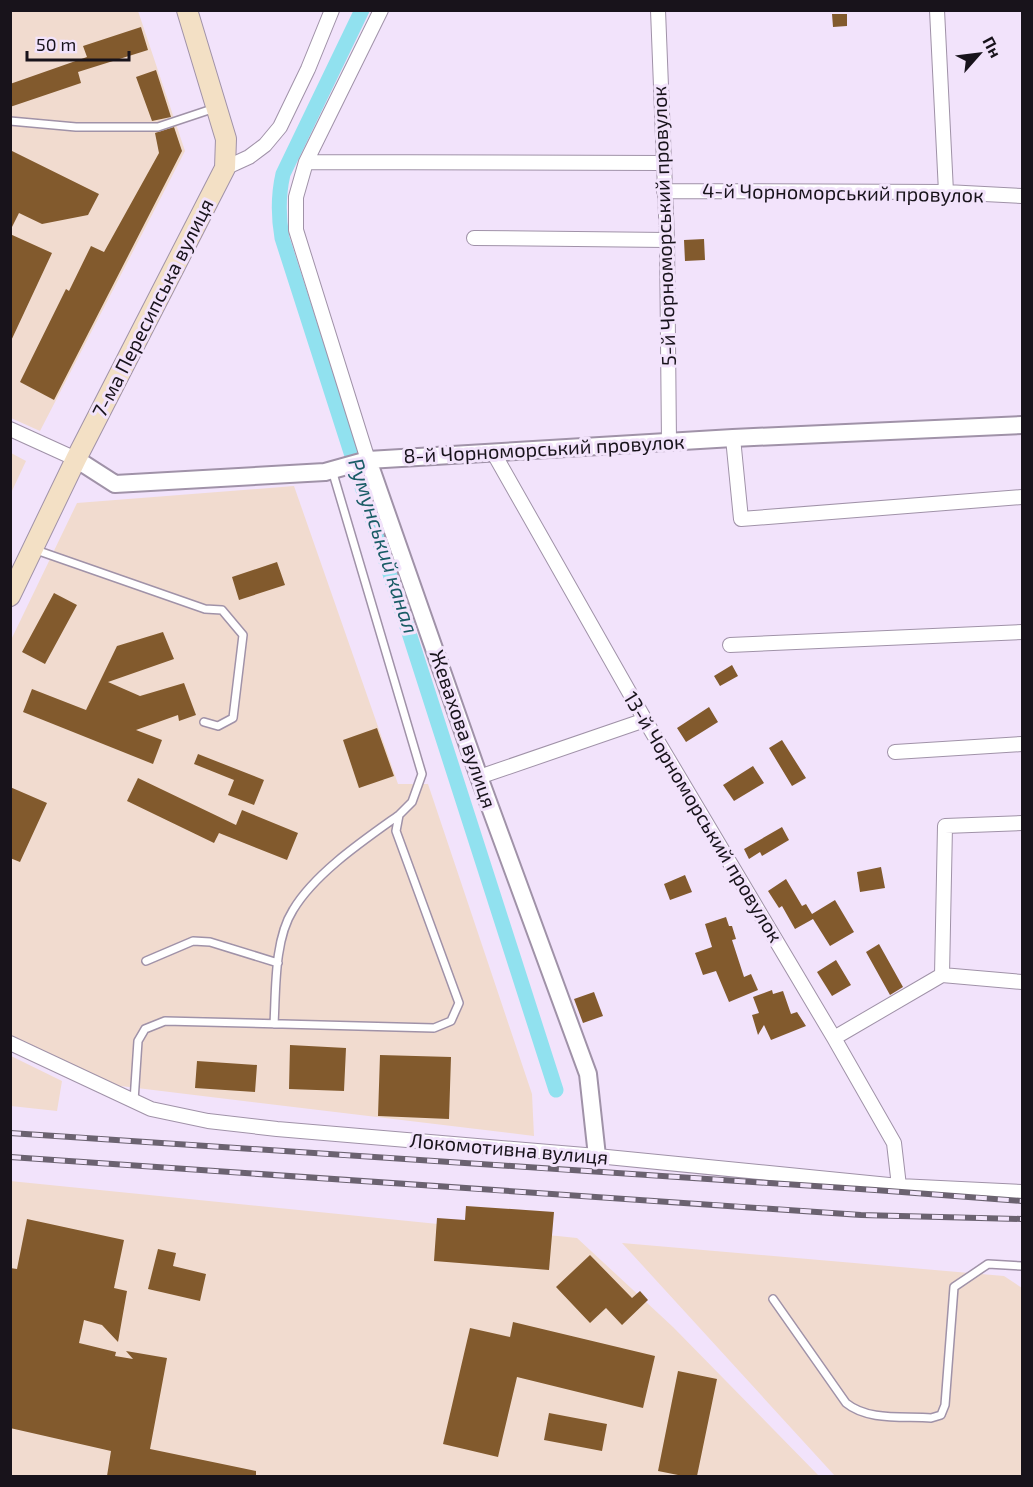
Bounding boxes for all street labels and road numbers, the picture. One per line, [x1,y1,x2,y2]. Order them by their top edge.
street label: 5-й Чорноморський провулок [646,85,681,366]
street label: 4-й Чорноморський провулок [702,178,984,207]
street label: 7-ма Пересипська вулиця [86,194,219,421]
street label: 8-й Чорноморський провулок [403,429,686,468]
street label: Жевахова вулиця [425,646,502,811]
street label: 13-й Чорноморський провулок [618,687,789,947]
street label: Локомотивна вулиця [409,1127,609,1170]

